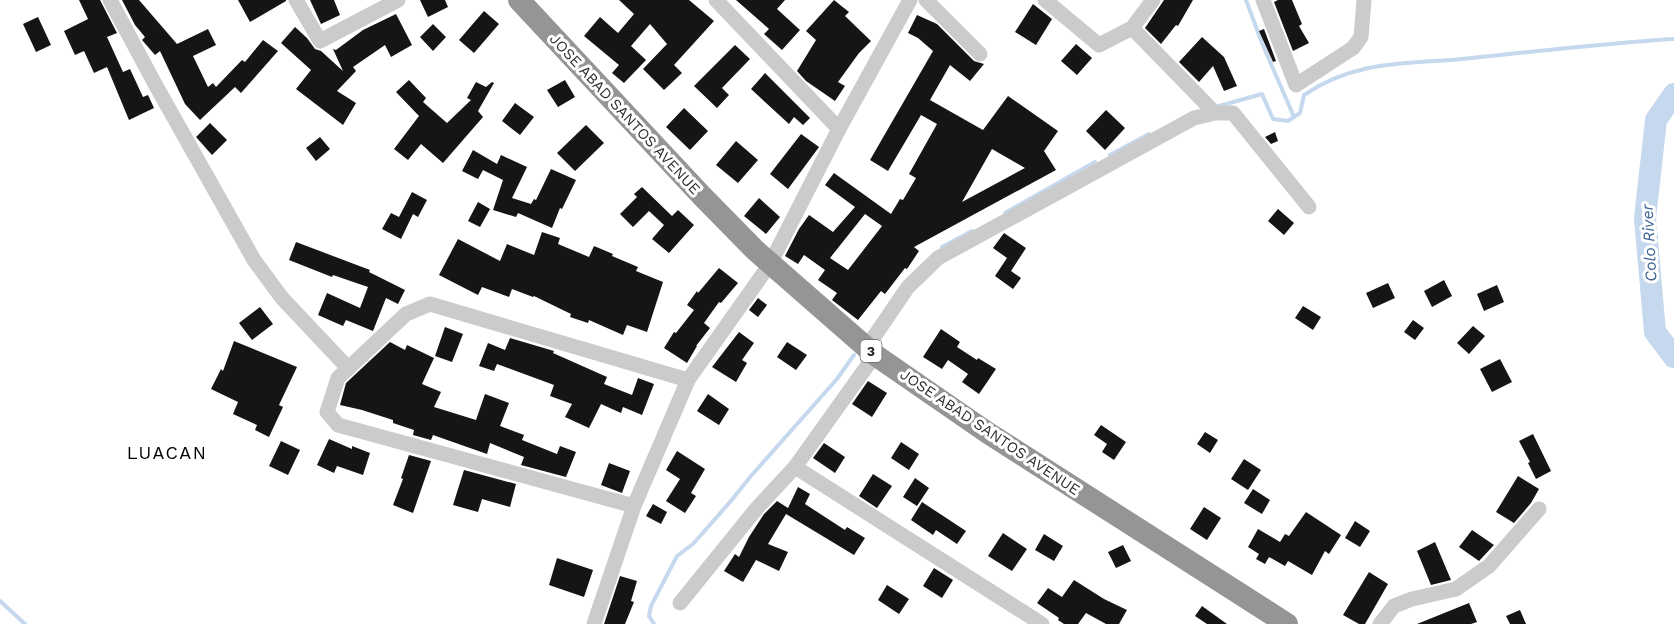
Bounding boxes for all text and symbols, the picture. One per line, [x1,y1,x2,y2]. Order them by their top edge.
street label: JOSE ABAD SANTOS AVENUE [546,30,704,198]
water label: Colo River [1637,203,1661,282]
road number: 3 [860,340,882,362]
street label: JOSE ABAD SANTOS AVENUE [897,365,1083,499]
district label: LUACAN [127,442,207,463]

